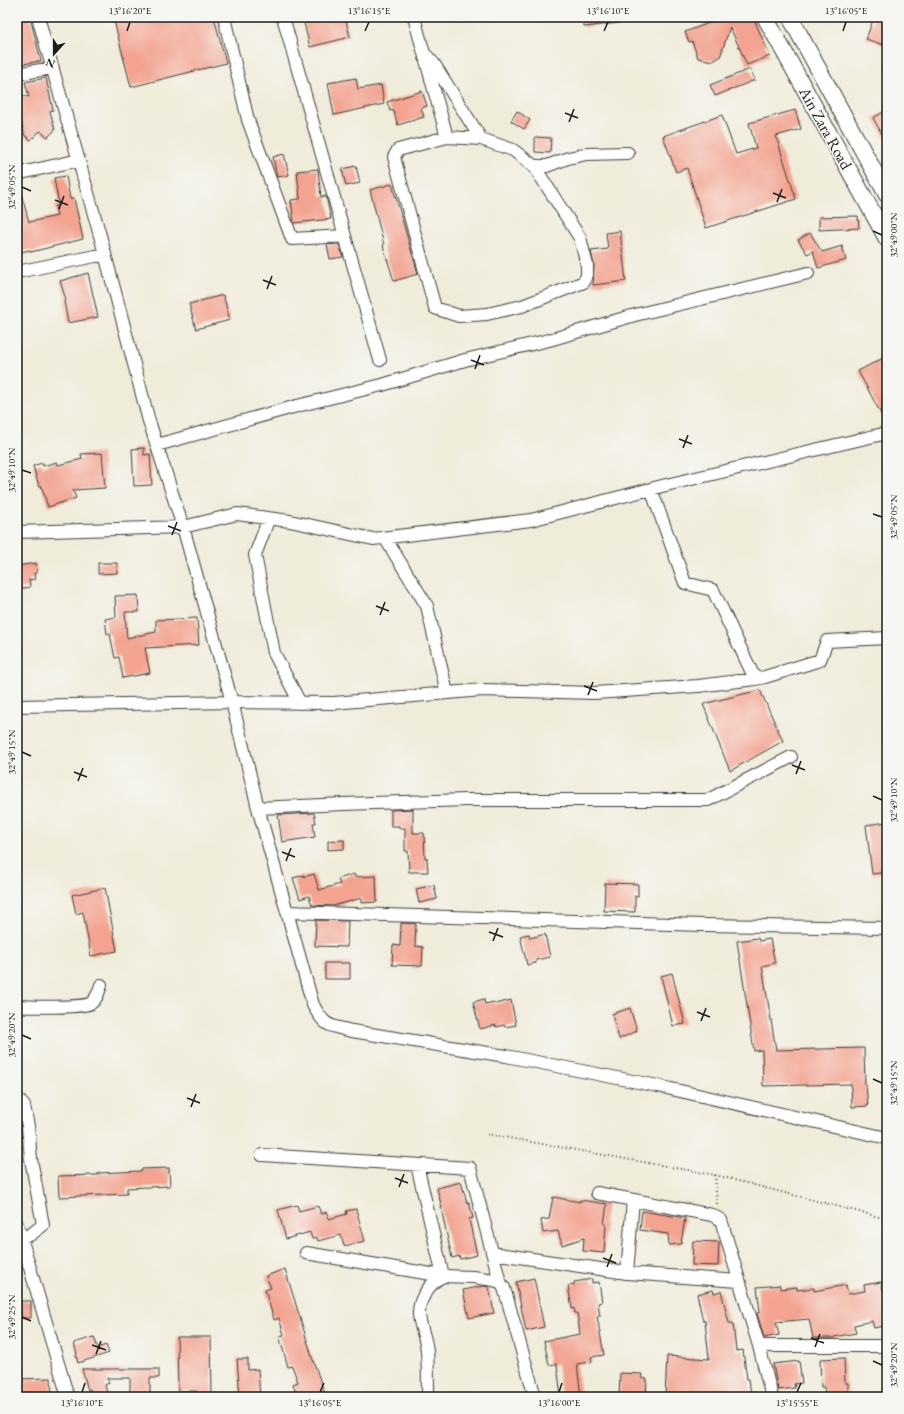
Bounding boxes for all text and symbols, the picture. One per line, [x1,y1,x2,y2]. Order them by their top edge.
text: 13°16'20"E [109,4,152,17]
text: 13°16'15"E [348,4,391,17]
text: 13°16'10"E [587,4,630,17]
text: 13°16'05"E [825,4,868,17]
north arrow [34,34,74,74]
text: N [44,55,57,71]
street label: Ain Zara Road [794,82,857,174]
text: 32°49'05"N [5,164,18,209]
text: 32°49'00"N [887,212,900,257]
text: 32°49'10"N [5,447,18,492]
text: 32°49'05"N [887,494,900,539]
text: 32°49'15"N [5,729,18,774]
text: 32°49'10"N [887,777,900,822]
text: 32°49'20"N [5,1012,18,1057]
text: 32°49'15"N [887,1060,900,1105]
text: 32°49'25"N [5,1294,18,1339]
text: 32°49'20"N [887,1342,900,1387]
text: 13°16'10"E [61,1396,104,1409]
text: 13°16'05"E [299,1396,342,1409]
text: 13°16'00"E [538,1396,581,1409]
text: 13°15'55"E [776,1396,819,1409]

